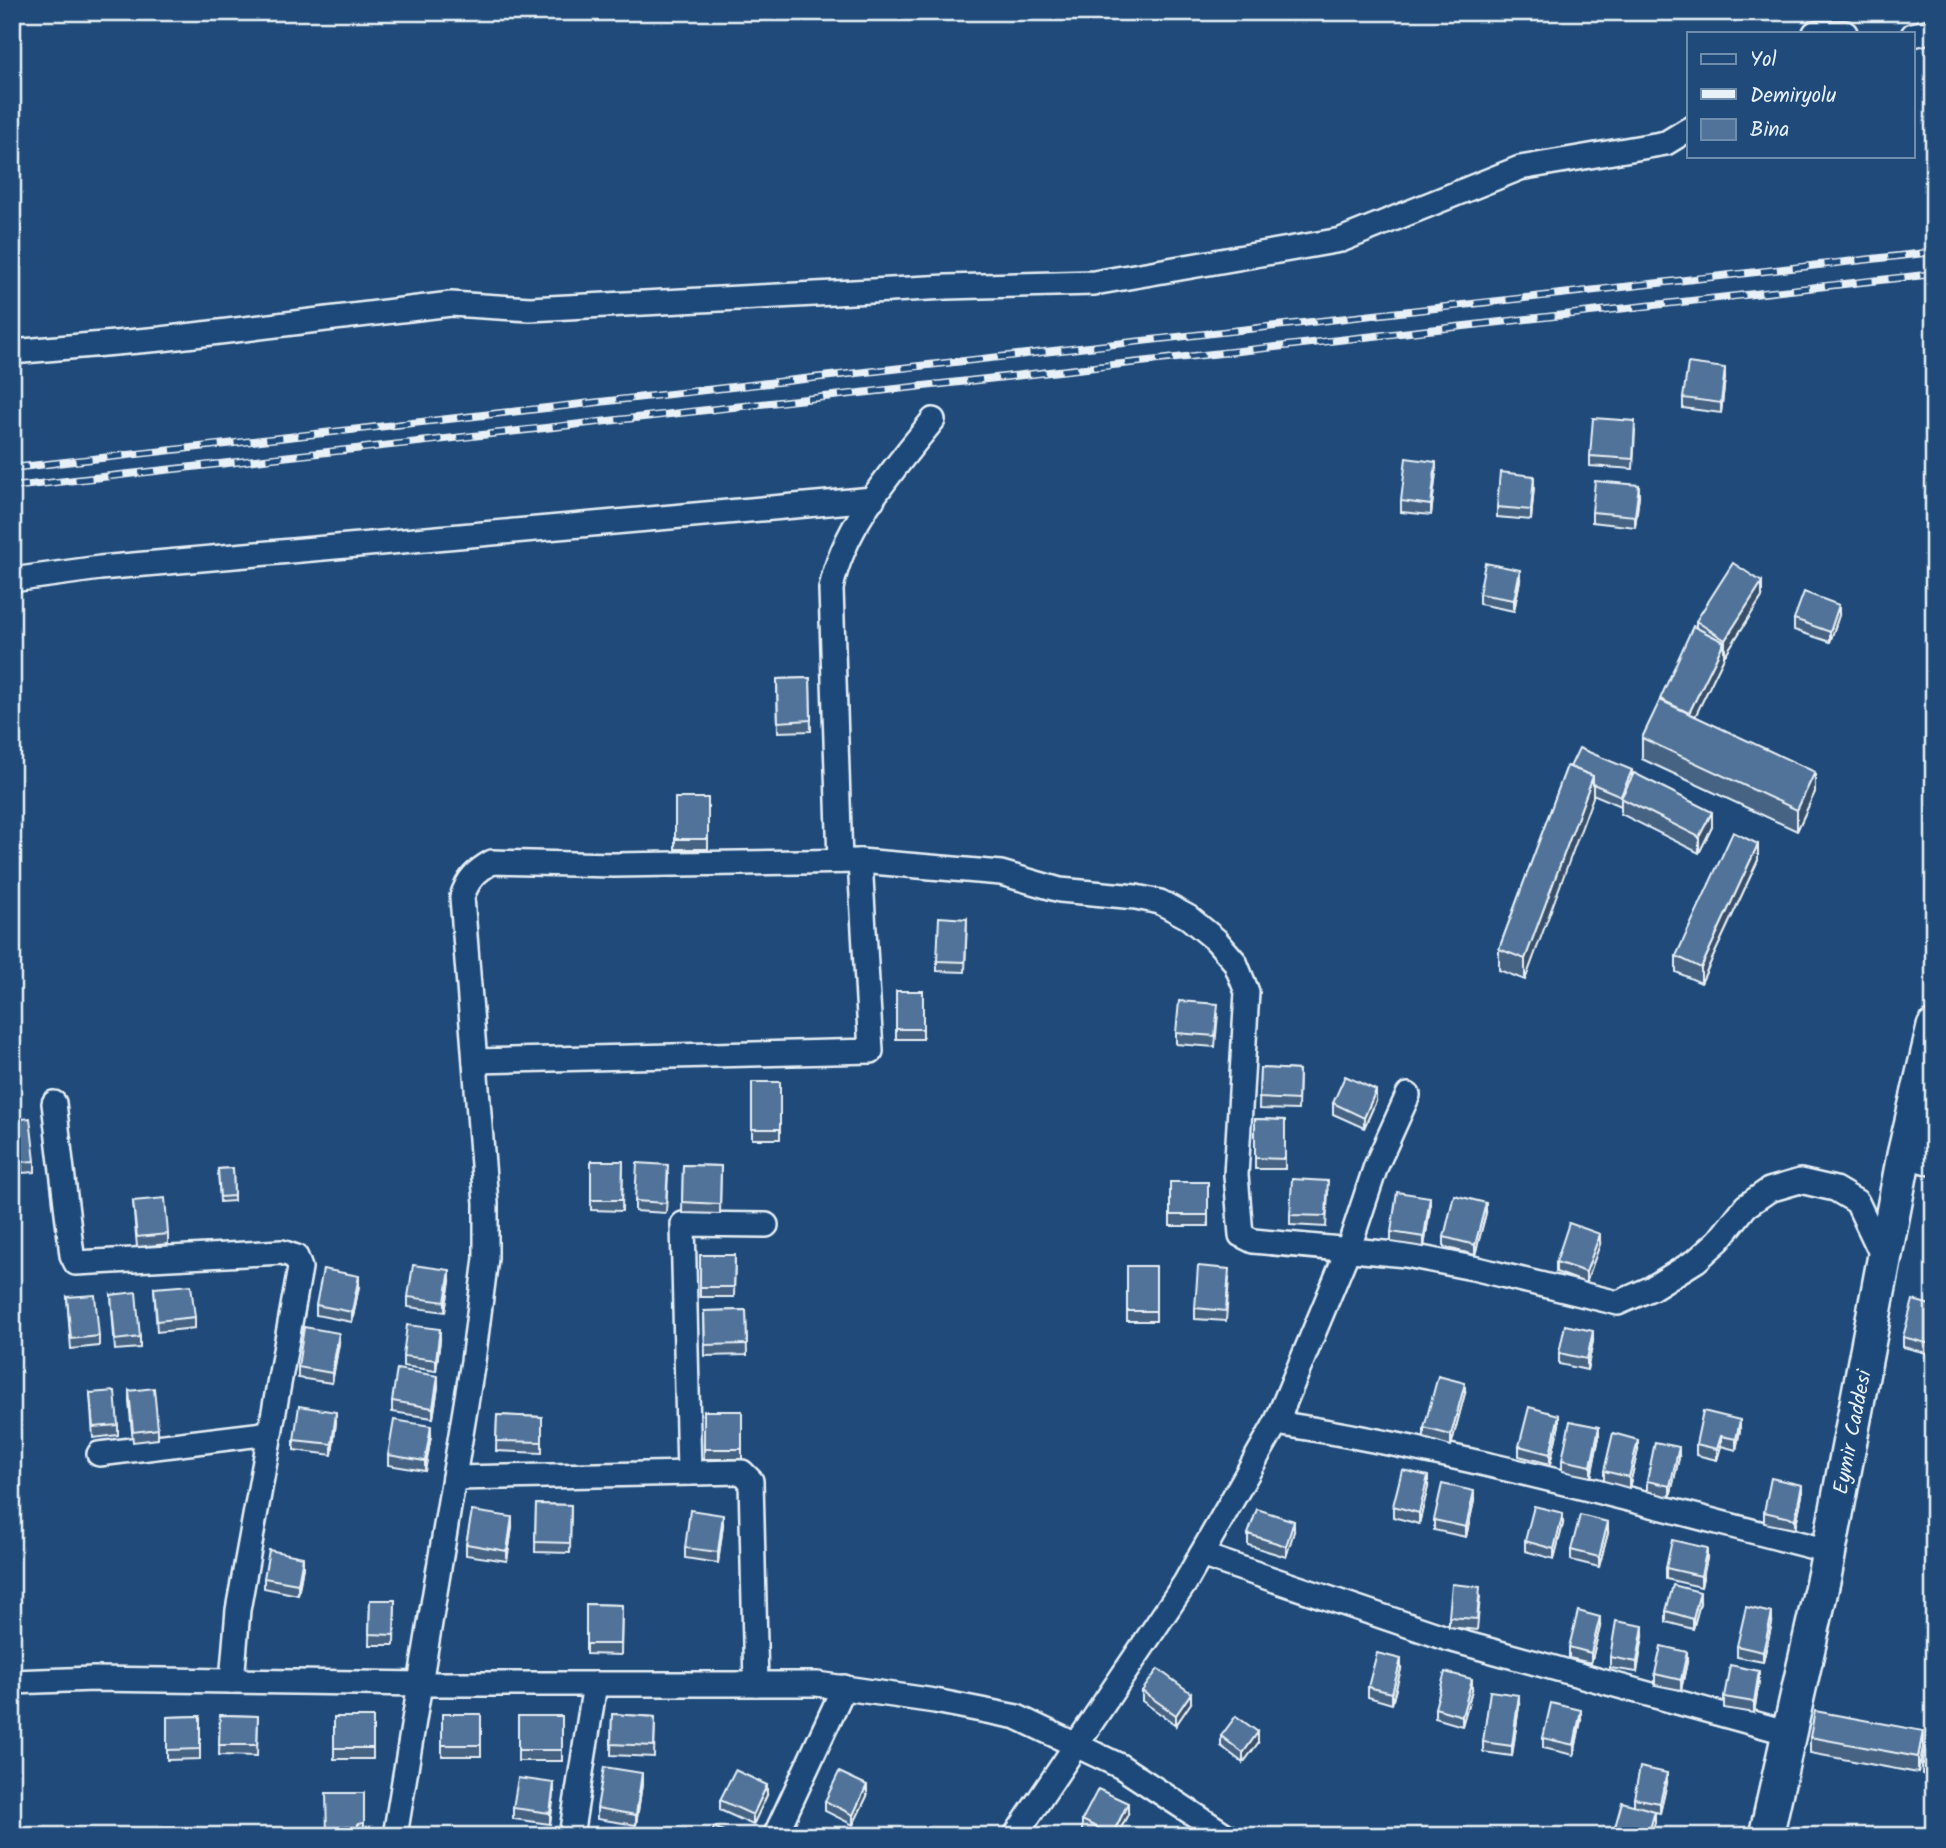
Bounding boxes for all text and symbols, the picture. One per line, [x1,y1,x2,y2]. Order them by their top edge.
legend [1687,32,1914,158]
text: Yol [1750,44,1777,77]
text: Demiryolu [1750,80,1836,113]
text: Bina [1750,114,1789,147]
street label: Eymir Caddesi [1825,1366,1882,1497]

